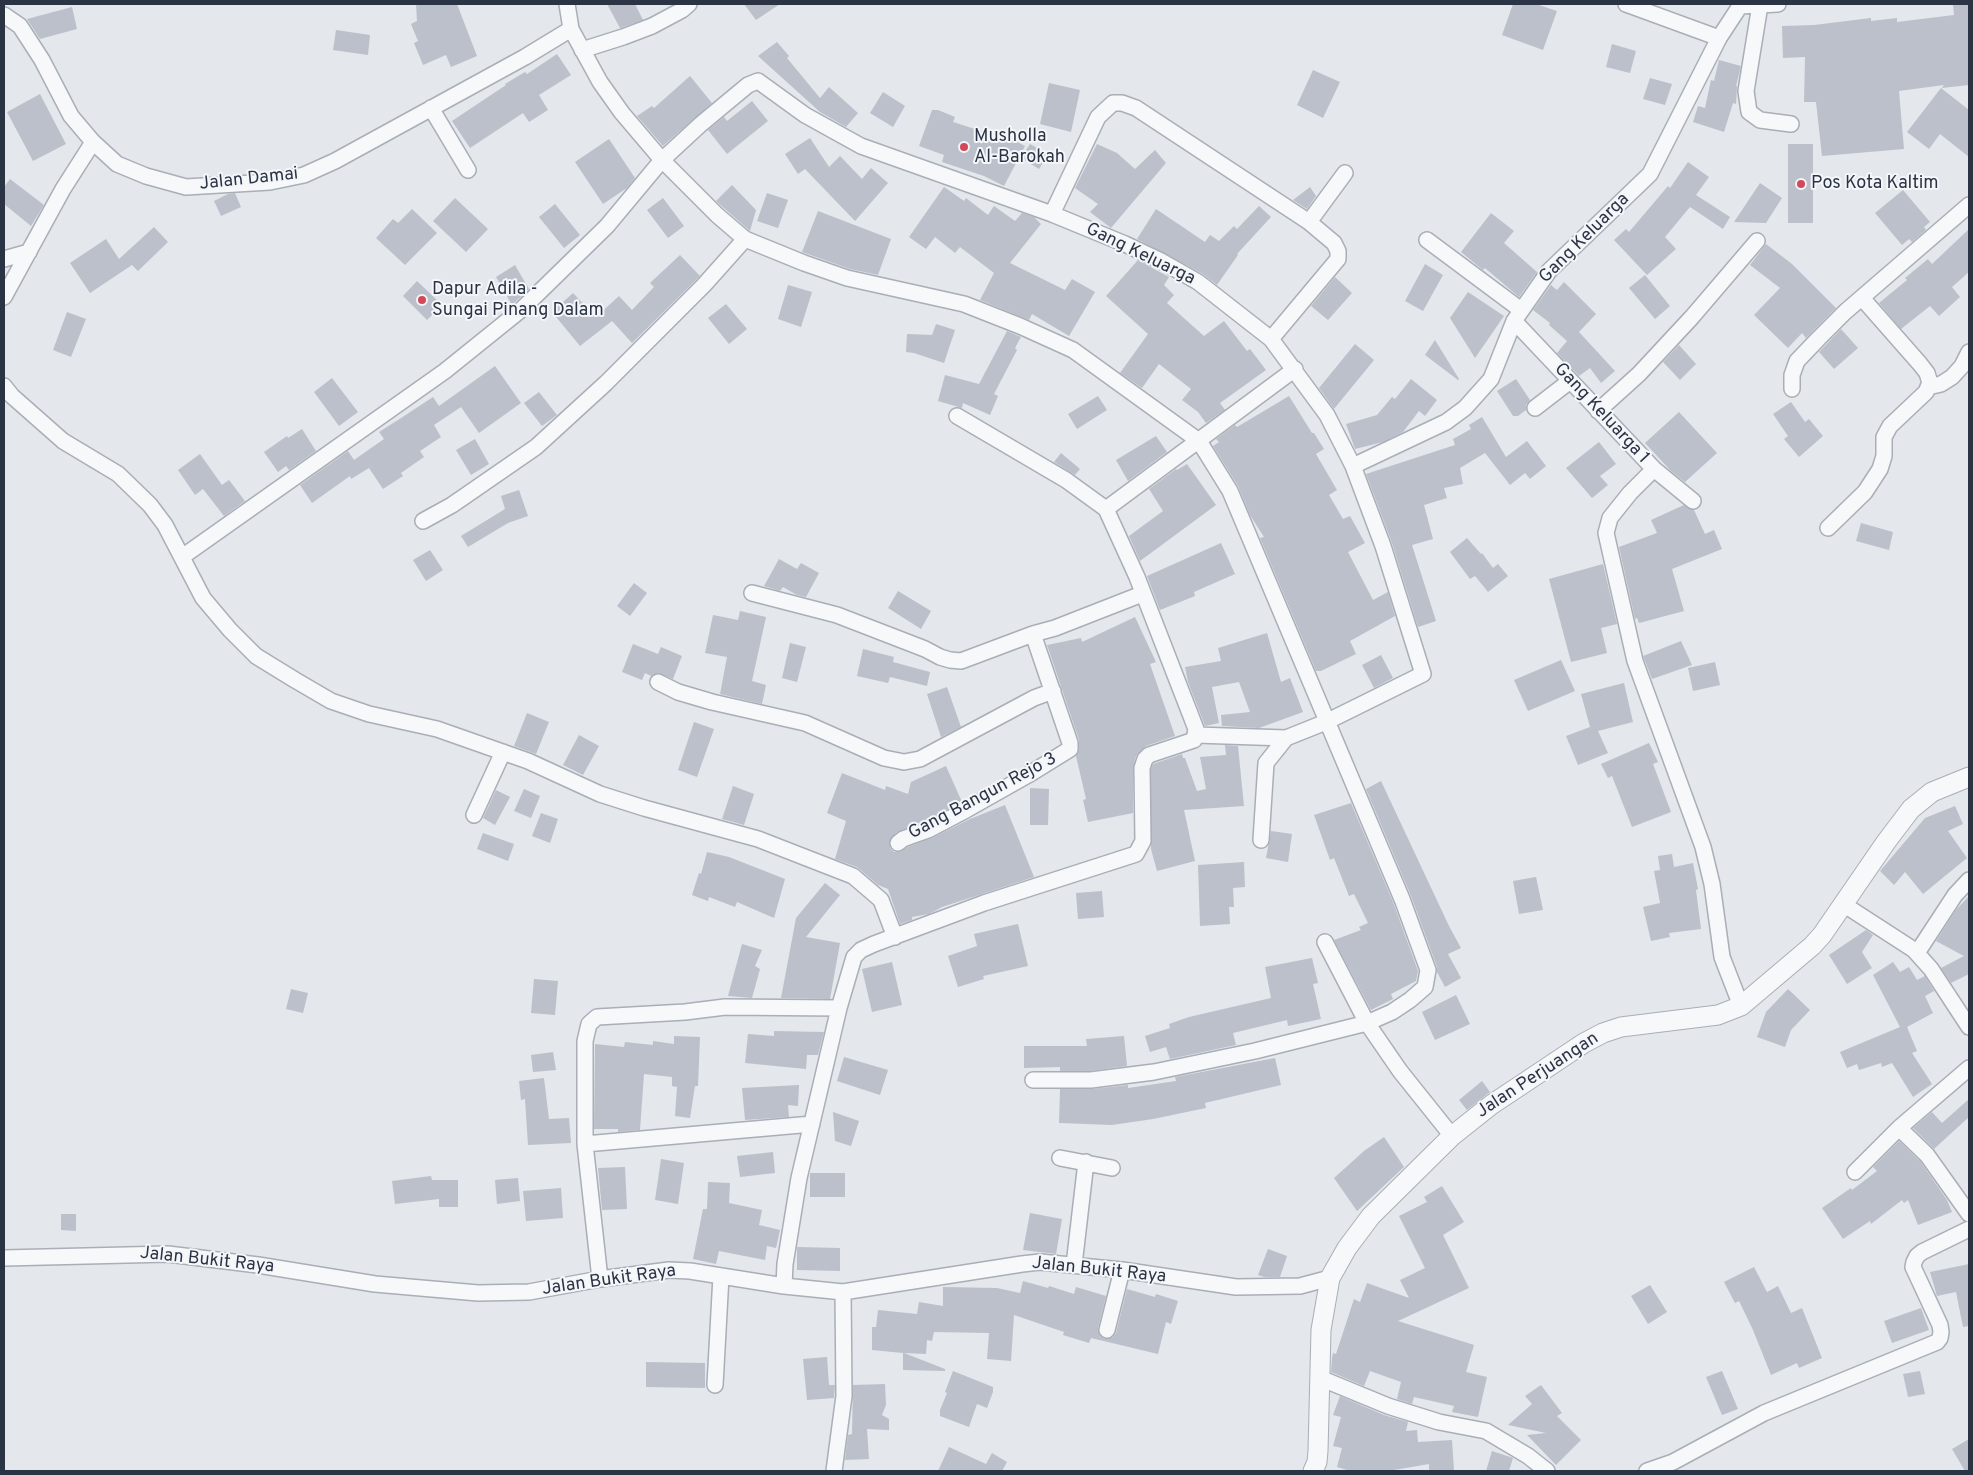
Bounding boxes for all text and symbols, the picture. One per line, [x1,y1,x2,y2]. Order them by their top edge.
place label: Musholla Al-Barokah [974,126,1065,168]
marker: Musholla Al-Barokah [958,141,970,153]
street label: Jalan Damai [199,164,299,196]
place label: Pos Kota Kaltim [1811,173,1939,195]
marker: Pos Kota Kaltim [1795,178,1807,190]
street label: Gang Keluarga [1535,189,1635,289]
street label: Gang Keluarga [1082,219,1198,291]
place label: Dapur Adila - Sungai Pinang Dalam [432,279,604,322]
marker: Dapur Adila - Sungai Pinang Dalam [416,294,428,306]
street label: Gang Keluarga 1 [1549,359,1653,469]
street label: Gang Bangun Rejo 3 [905,749,1061,845]
street label: Jalan Perjuangan [1473,1028,1603,1124]
street label: Jalan Bukit Raya [139,1243,275,1279]
street label: Jalan Bukit Raya [1031,1253,1167,1289]
street label: Jalan Bukit Raya [541,1261,677,1301]

